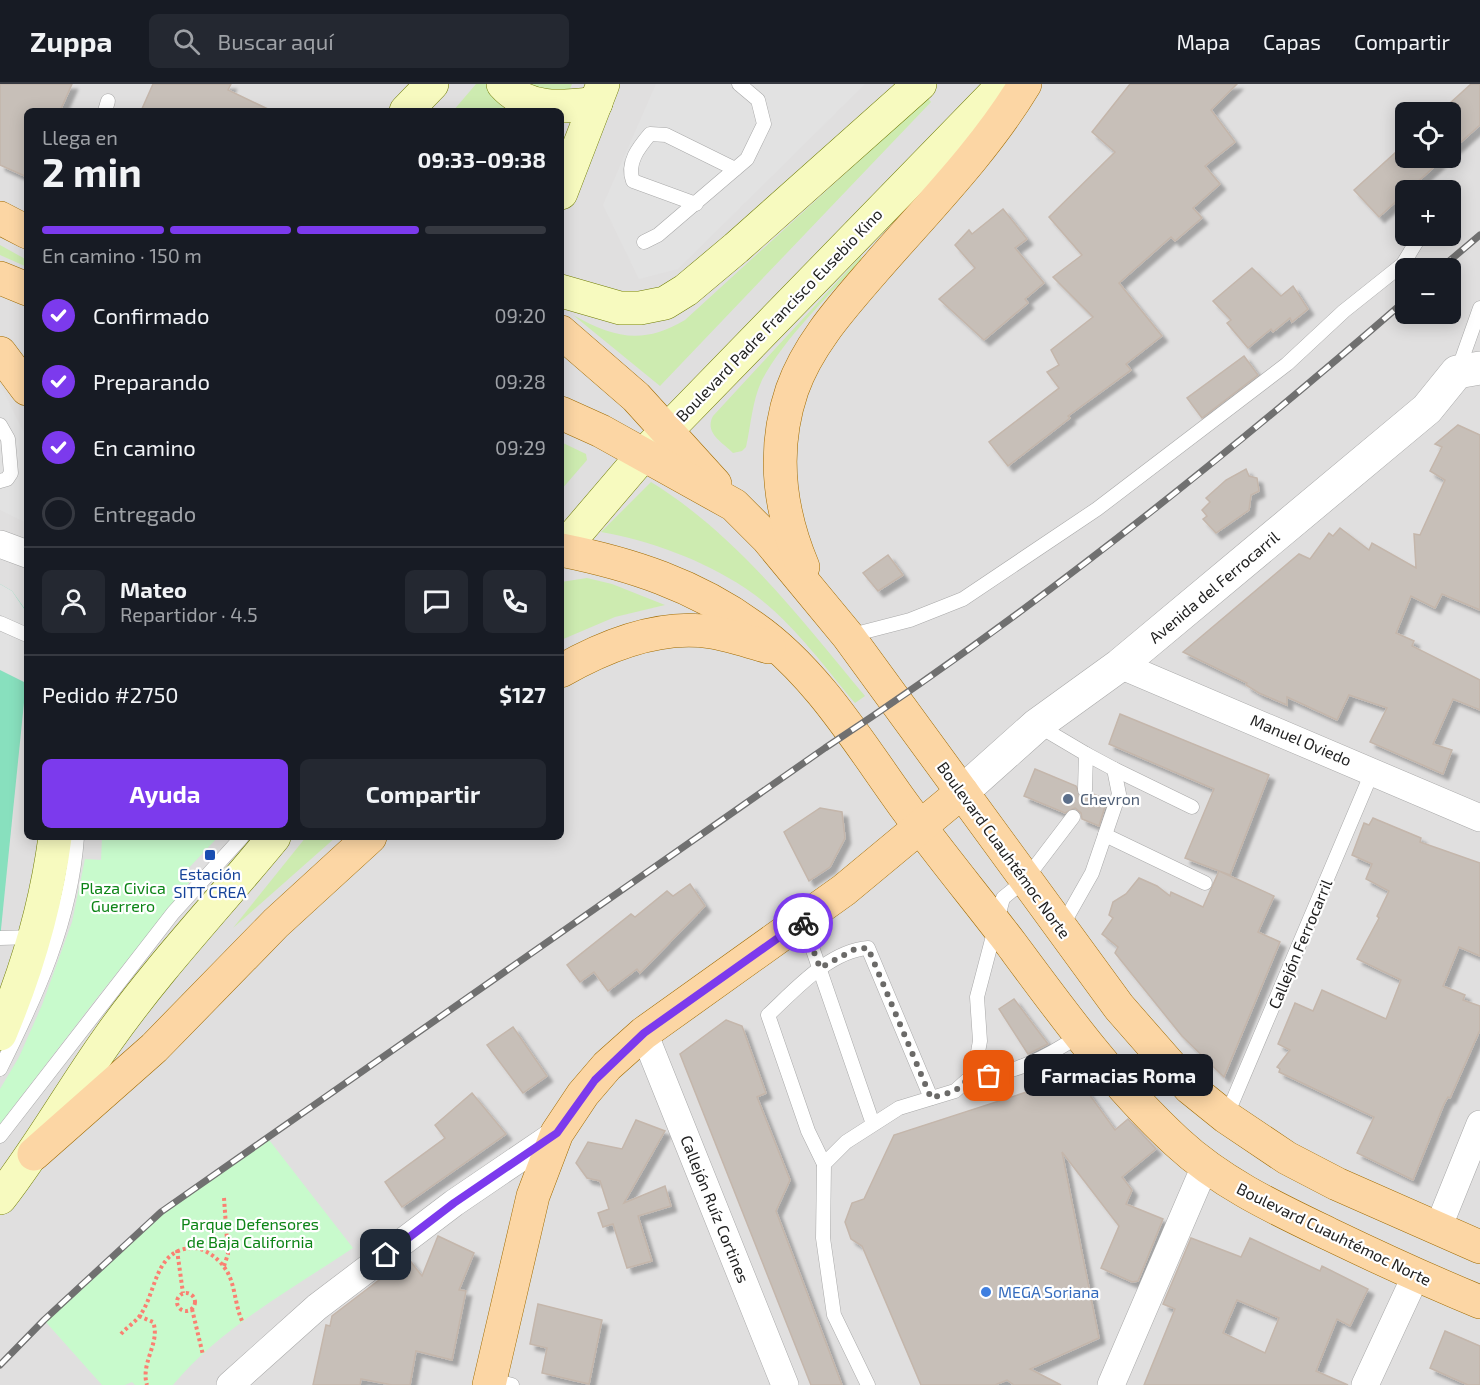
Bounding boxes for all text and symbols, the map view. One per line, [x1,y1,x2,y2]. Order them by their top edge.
search box [149,14,569,68]
text: Zuppa [30,24,113,58]
icon: search [170,25,203,58]
text: Buscar aquí [218,28,334,54]
text: Mapa [1176,29,1230,54]
text: Capas [1263,29,1321,54]
text: Compartir [1354,29,1450,54]
map controls [1395,102,1461,324]
button: locate [1395,102,1461,168]
text: Llega en [42,125,118,149]
text: 09:33–09:38 [418,146,546,172]
text: 2 min [42,148,142,195]
button: + [1395,180,1461,246]
street label: Boulevard Padre Francisco Eusebio Kino [672,204,886,425]
text: En camino · 150 m [42,243,202,267]
button: − [1395,258,1461,324]
icon: check [42,299,75,332]
text: Confirmado [93,302,209,328]
text: 09:20 [494,303,546,327]
icon: check [42,365,75,398]
text: Preparando [93,368,210,394]
text: 09:28 [494,369,546,393]
icon: check [42,431,75,464]
text: En camino [93,434,196,460]
text: 09:29 [495,435,546,459]
text: Entregado [93,500,196,526]
street label: Avenida del Ferrocarril [1145,527,1283,647]
button: person [42,570,105,633]
button: chat [405,570,468,633]
button: phone [483,570,546,633]
text: Mateo [120,576,187,602]
text: Repartidor · 4.5 [120,602,258,626]
text: Pedido #2750 [42,681,179,707]
text: $127 [499,681,546,707]
street label: Manuel Oviedo [1248,710,1354,769]
street label: Boulevard Cuauhtémoc Norte [934,758,1075,942]
button: Ayuda [42,759,288,828]
button: Compartir [300,759,546,828]
place label: Chevron [1080,789,1140,808]
marker: Chevron [1061,792,1075,806]
marker: Estación SITT CREA [203,848,217,862]
place label: Estación SITT CREA [174,864,246,901]
street label: Callejón Ferrocarril [1264,876,1336,1012]
park label: Plaza Civica Guerrero [80,878,166,915]
courier [773,893,833,953]
icon: bike [787,907,820,940]
pin [963,1050,1014,1101]
callout: Farmacias Roma [1025,1055,1214,1097]
icon: bag [972,1059,1005,1092]
text: Farmacias Roma [1041,1063,1196,1087]
street label: Callejón Ruíz Cortines [676,1132,754,1286]
street label: Boulevard Cuauhtémoc Norte [1234,1178,1434,1289]
park label: Parque Defensores de Baja California [181,1214,319,1252]
pin [360,1229,411,1280]
icon: home [369,1238,402,1271]
place label: MEGA Soriana [998,1282,1099,1301]
marker: MEGA Soriana [979,1285,993,1299]

